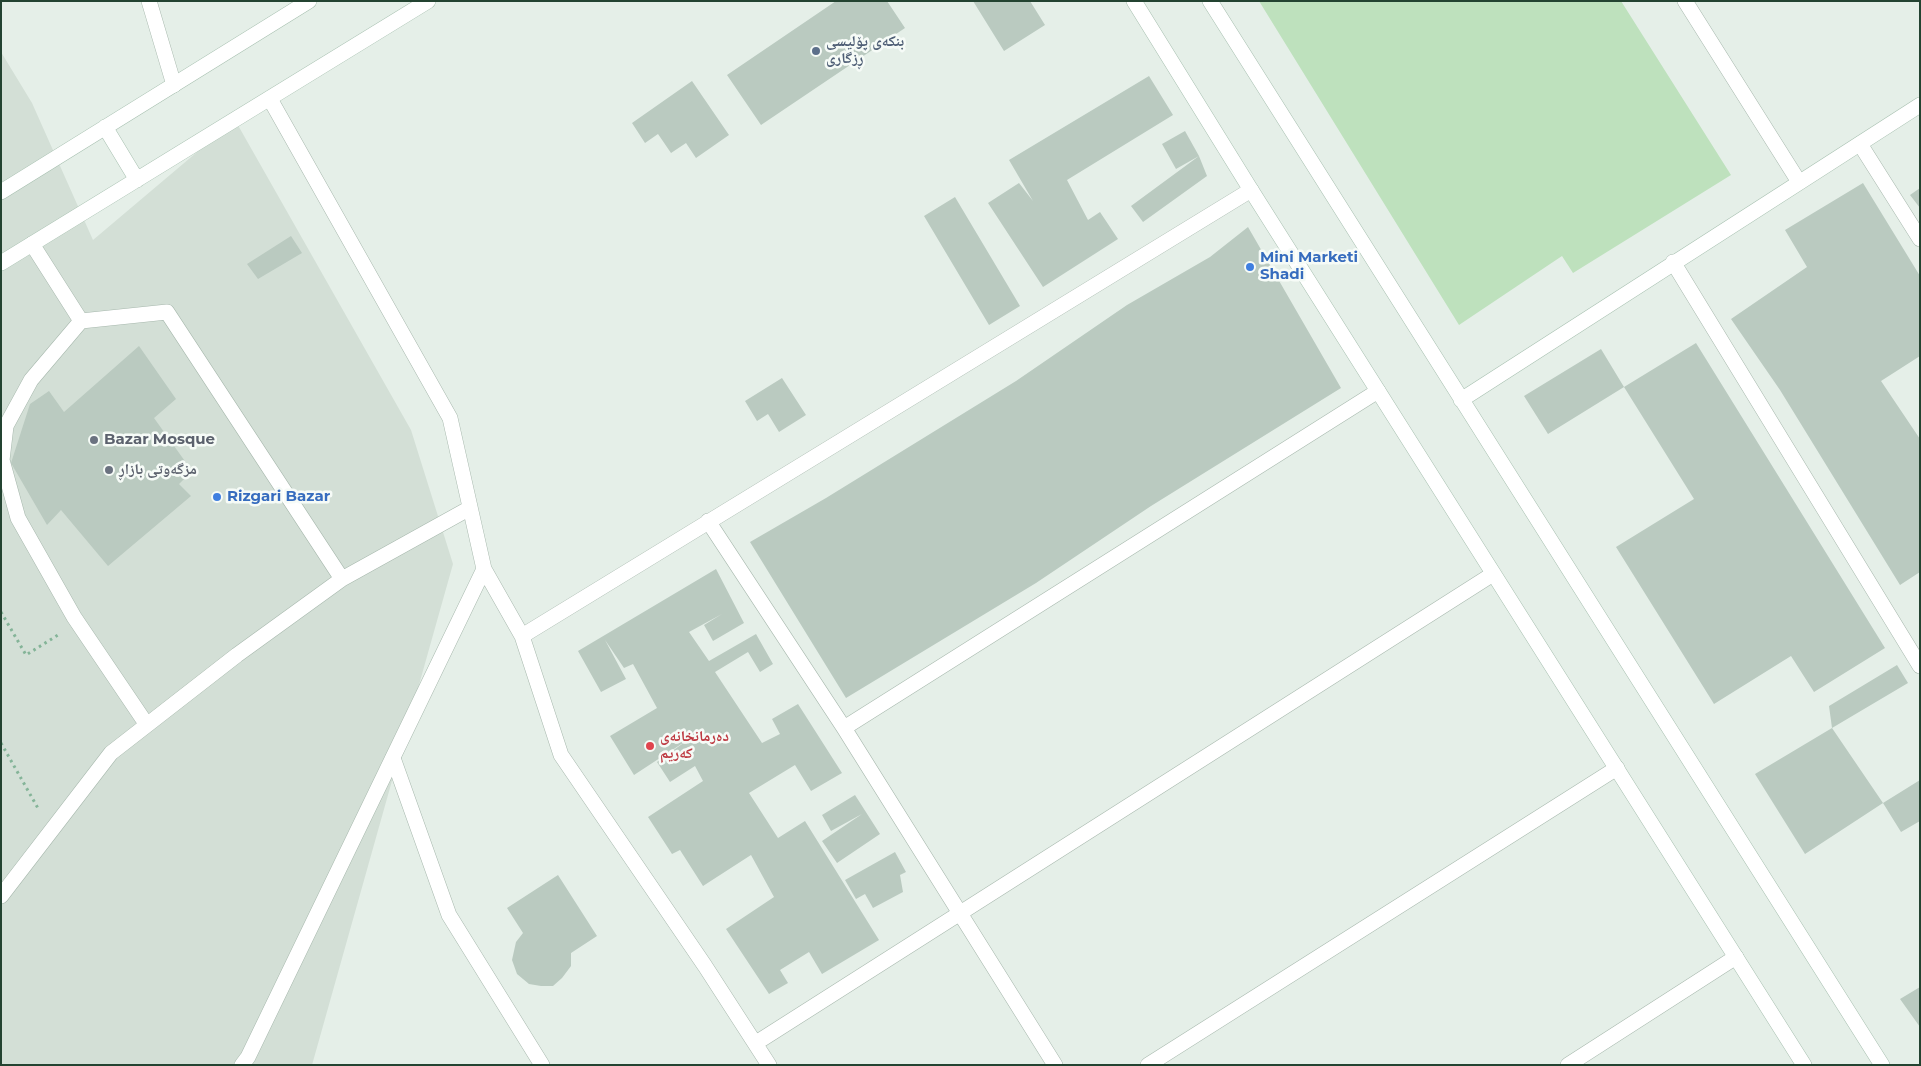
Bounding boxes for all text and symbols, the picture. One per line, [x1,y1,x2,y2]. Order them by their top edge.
place label: بنکەی پۆلیسی ڕزگاری [826,33,904,68]
marker: بنکەی پۆلیسی ڕزگاری [810,45,822,57]
place label: Mini Marketi Shadi [1260,249,1358,284]
marker: Mini Marketi Shadi [1244,261,1256,273]
place label: Bazar Mosque [104,431,215,449]
marker: Bazar Mosque [88,434,100,446]
place label: مزگەوتی بازاڕ [119,461,197,479]
marker: مزگەوتی بازاڕ [103,464,115,476]
place label: Rizgari Bazar [227,488,330,506]
marker: Rizgari Bazar [211,491,223,503]
place label: دەرمانخانەی کەریم [660,728,729,763]
marker: دەرمانخانەی کەریم [644,740,656,752]

